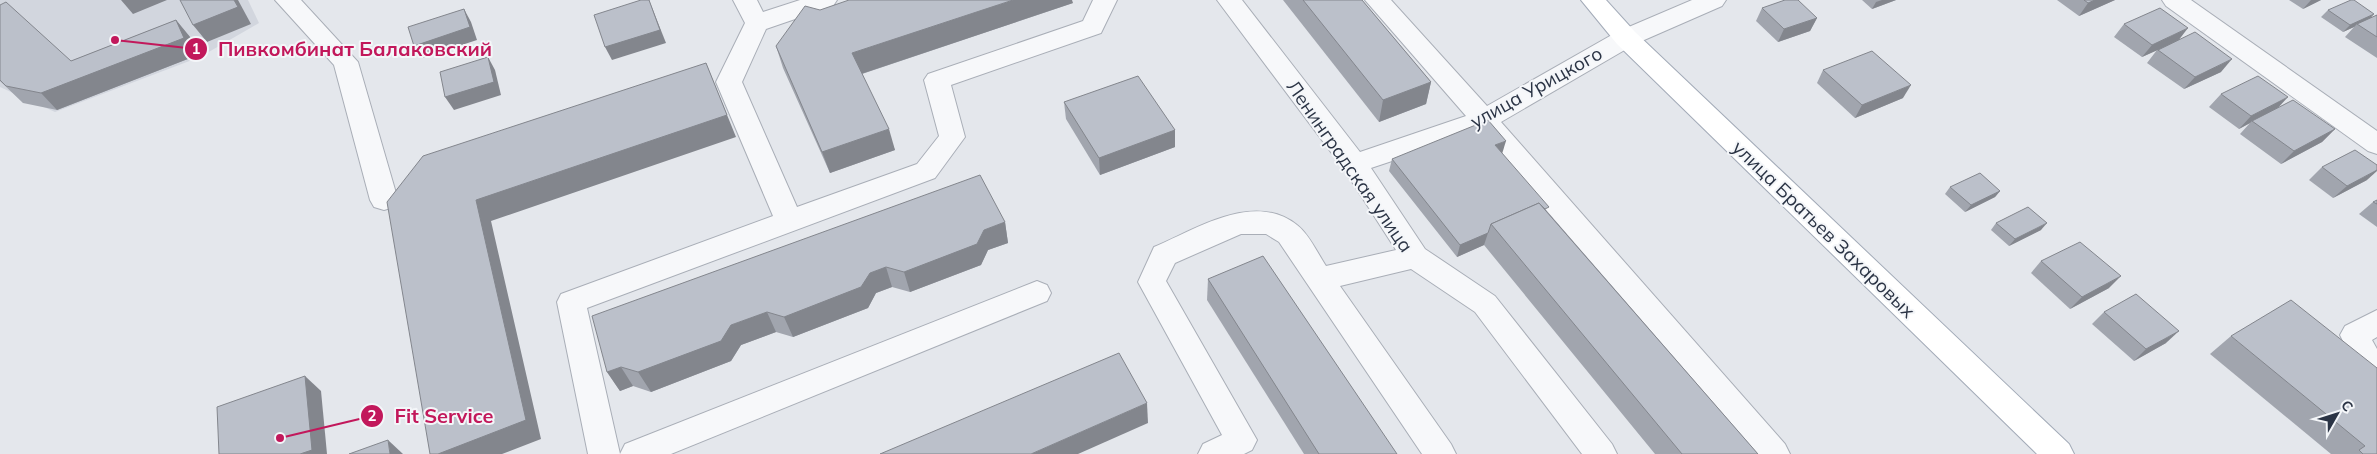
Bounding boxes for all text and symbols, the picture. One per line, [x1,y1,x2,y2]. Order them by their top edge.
callout: Пивкомбинат Балаковский [183,31,502,66]
text: Пивкомбинат Балаковский [218,36,492,61]
text: 1 [191,39,201,58]
street label: улица Урицкого [1466,41,1606,133]
street label: Ленинградская улица [1282,75,1418,257]
street label: улица Братьев Захаровых [1728,135,1921,323]
north arrow [2312,389,2362,439]
text: С [2337,396,2357,415]
callout: Fit Service [359,399,503,434]
text: Fit Service [395,403,494,428]
text: 2 [367,406,377,425]

